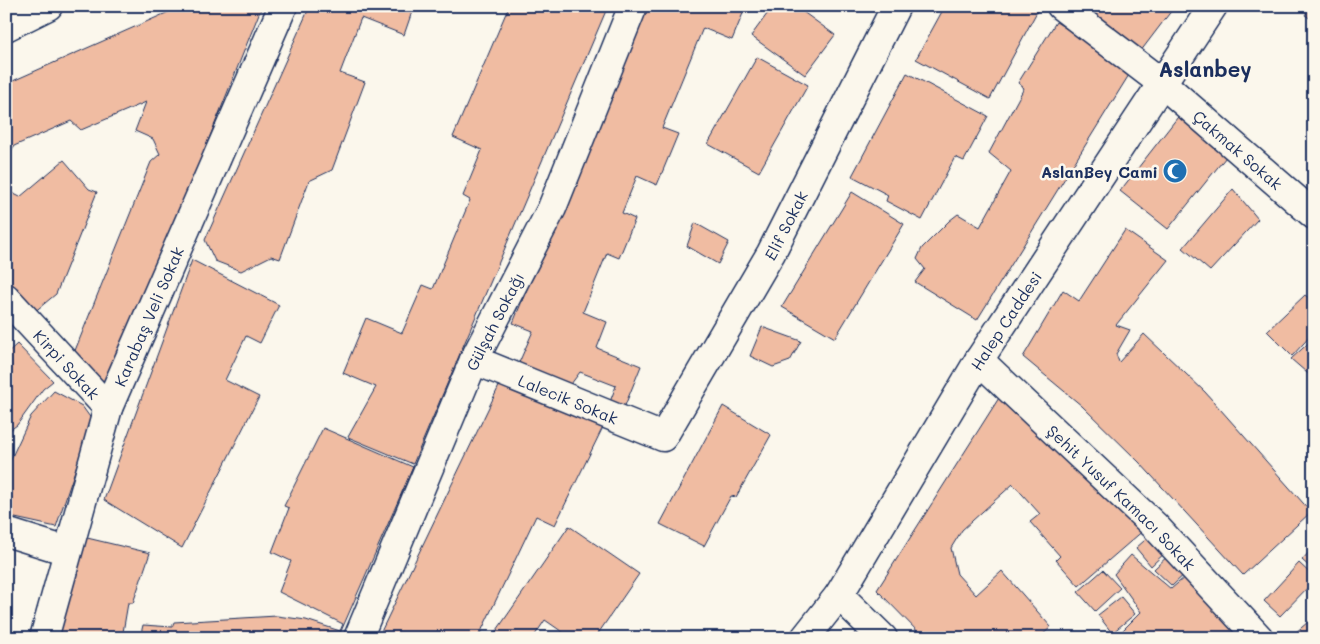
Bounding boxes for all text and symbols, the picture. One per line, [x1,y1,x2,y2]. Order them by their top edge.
district label: Aslanbey [1158,55,1252,83]
street label: Çakmak Sokak [1189,105,1287,194]
mosque icon: AslanBey Cami [1162,158,1188,184]
place label: AslanBey Cami [1041,161,1158,182]
street label: Elif Sokak [759,187,812,263]
street label: Karabaş Veli Sokak [108,243,188,389]
street label: Halep Caddesi [965,267,1046,374]
street label: Gülşah Sokağı [460,268,528,373]
street label: Kirpi Sokak [30,325,105,403]
street label: Lalecik Sokak [516,369,621,428]
street label: Şehit Yusuf Kamacı Sokak [1043,420,1201,574]

